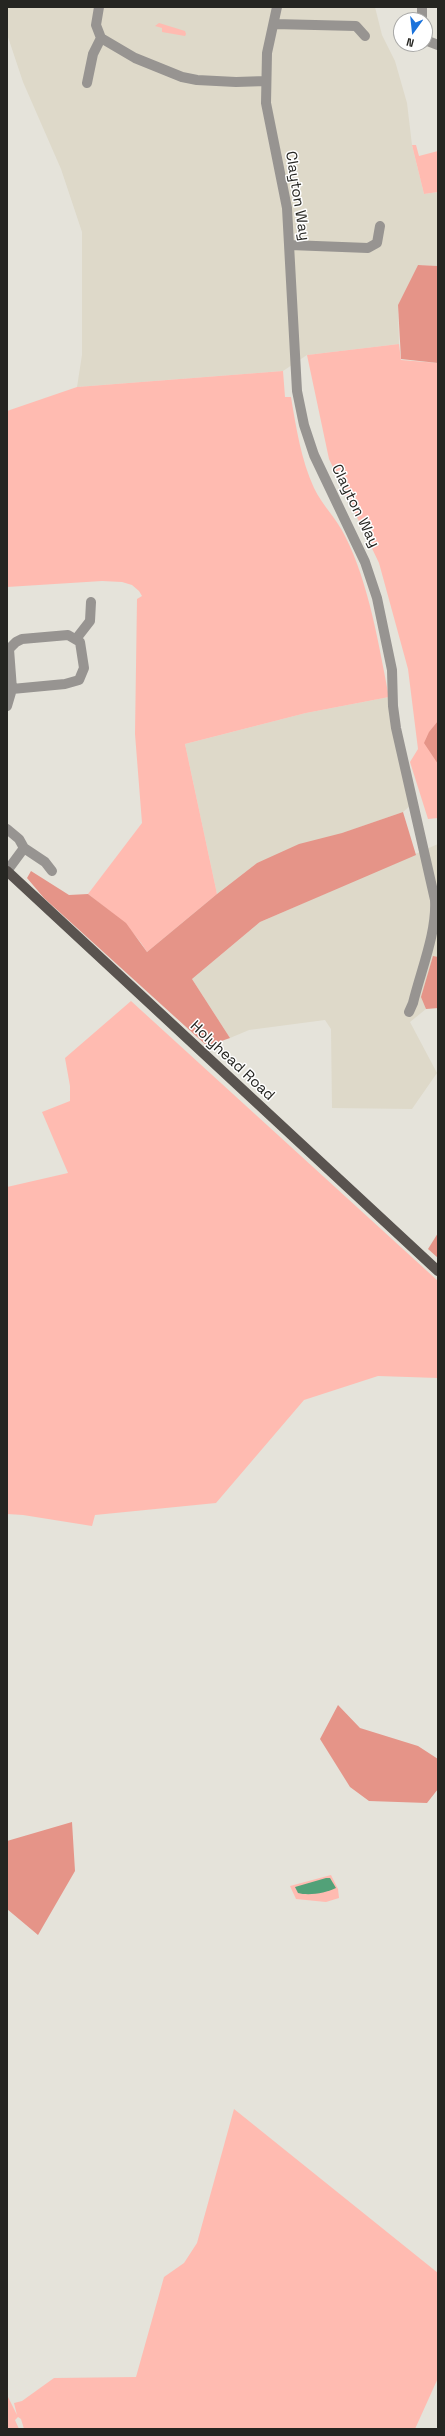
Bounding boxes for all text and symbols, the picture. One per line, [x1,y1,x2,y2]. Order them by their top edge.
north arrow [393,12,433,52]
text: N [405,35,416,50]
street label: Clayton Way [281,150,313,242]
street label: Clayton Way [327,461,383,551]
street label: Holyhead Road [186,1017,278,1105]

